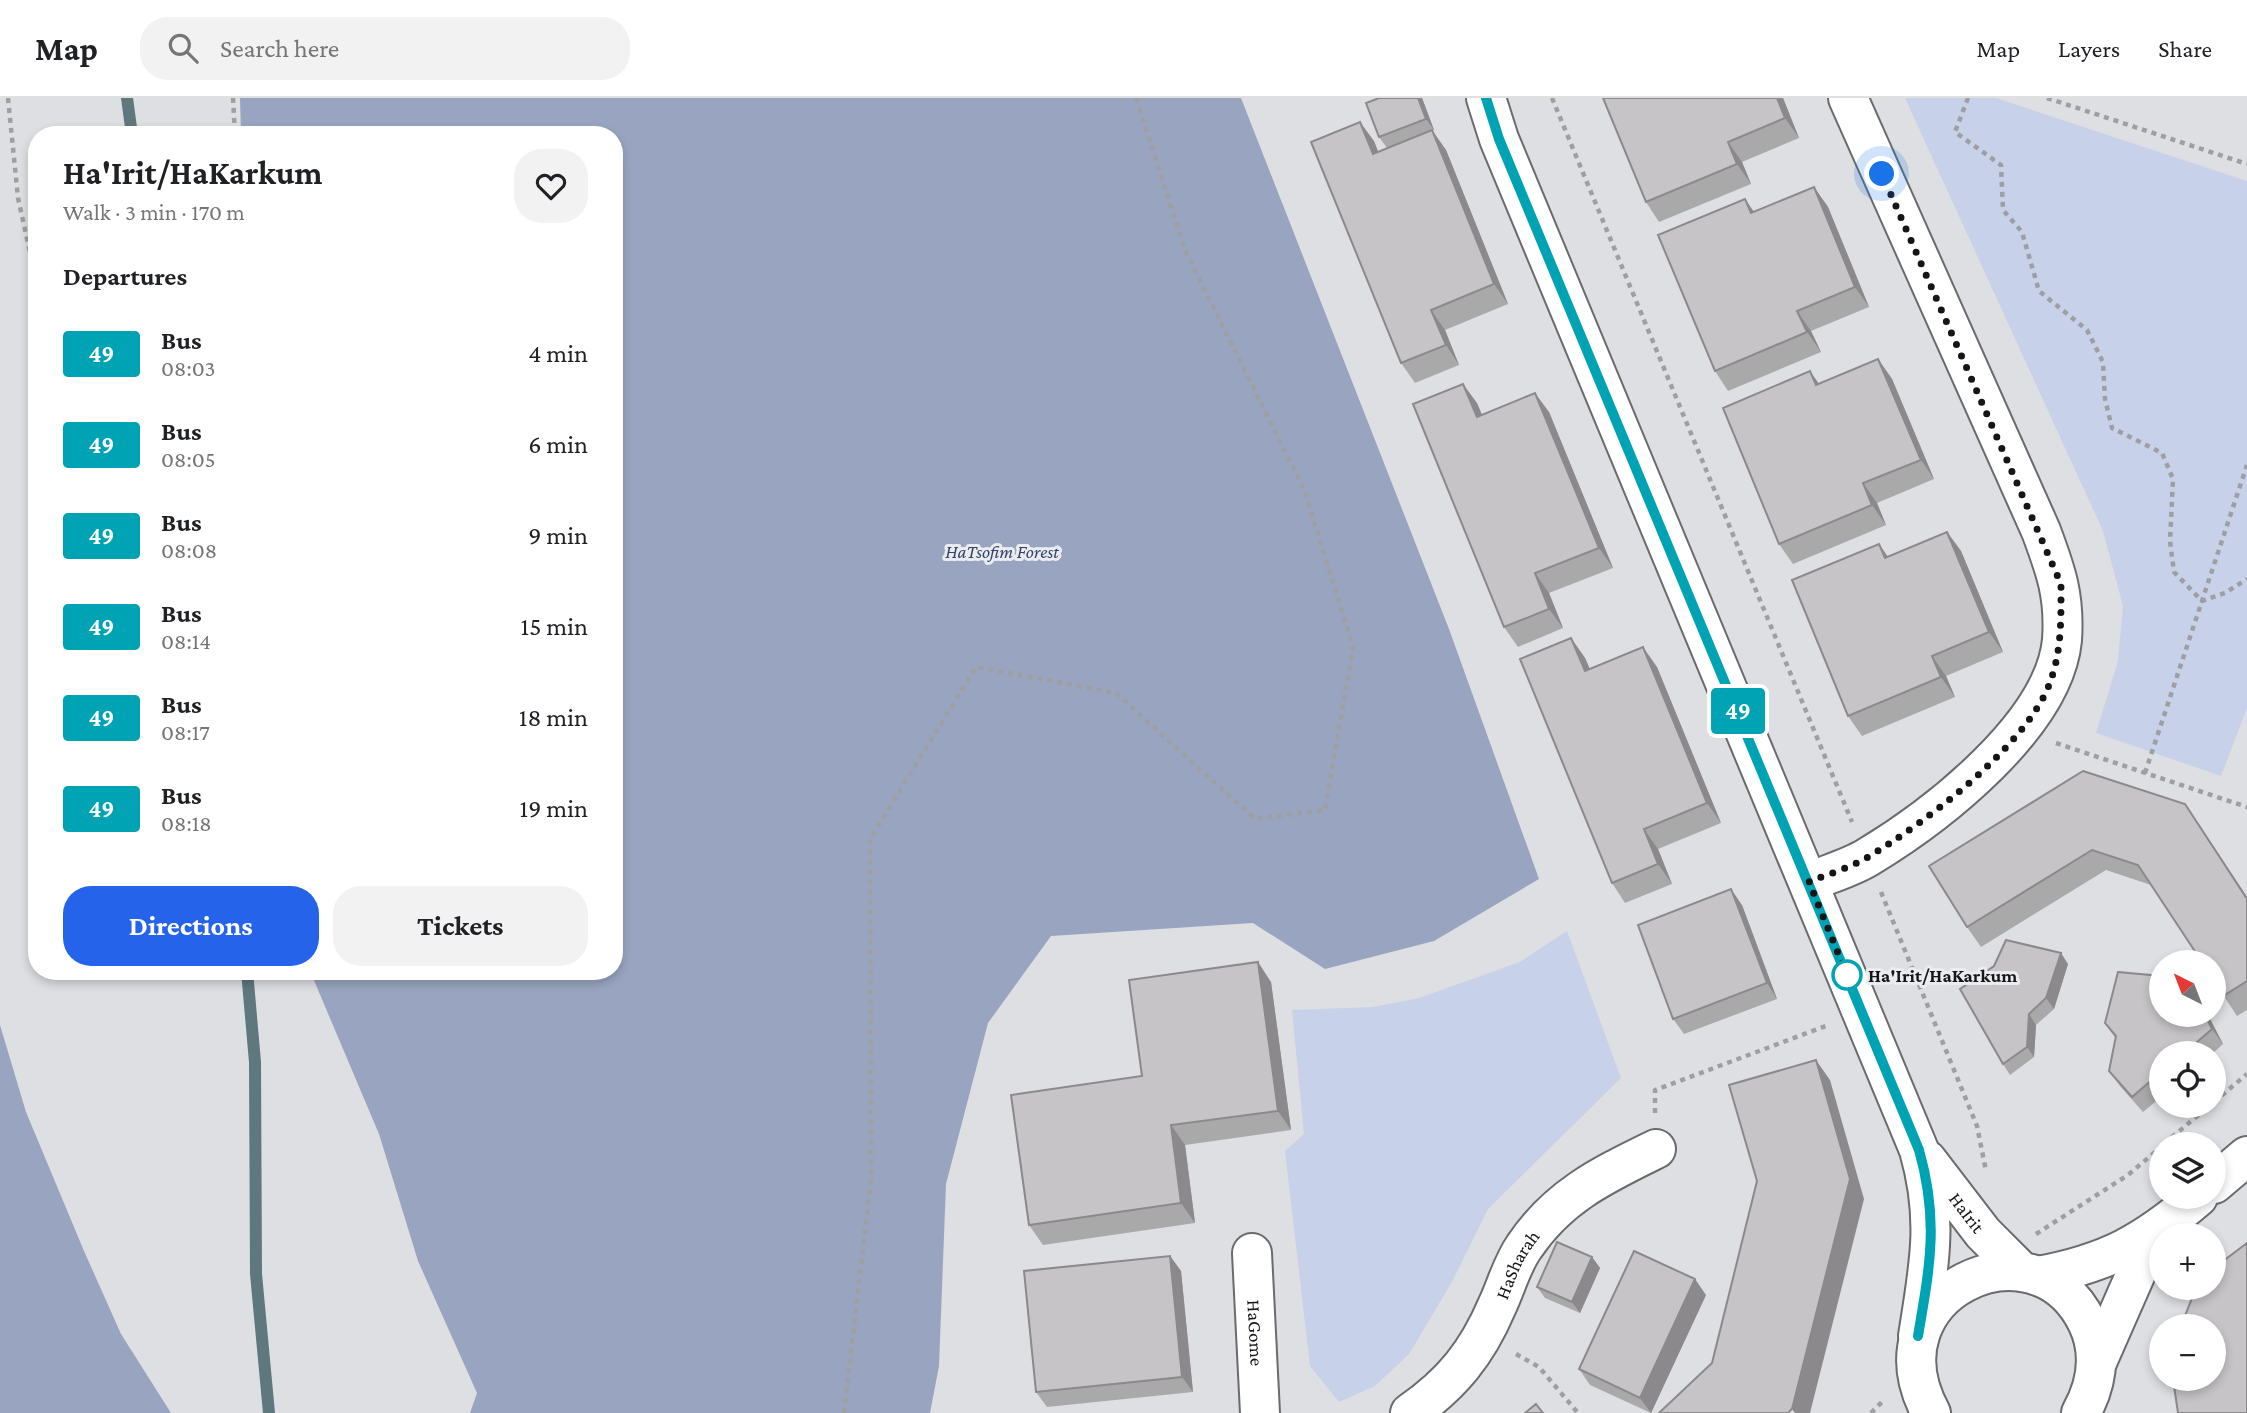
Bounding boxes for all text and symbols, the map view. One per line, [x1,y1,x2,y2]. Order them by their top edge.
search box [140,17,630,80]
icon: search [164,29,202,67]
text: Map [35,30,98,67]
text: Search here [220,34,339,63]
text: Map [1976,35,2020,62]
text: Layers [2058,35,2120,62]
text: Share [2158,35,2212,62]
button: heart [514,149,588,223]
text: Ha'Irit/HaKarkum [63,154,322,191]
your location [1864,156,1899,191]
text: Walk · 3 min · 170 m [63,199,245,225]
text: Departures [63,262,187,291]
text: Bus [161,326,202,355]
text: 4 min [528,339,588,368]
text: 49 [89,340,114,367]
text: 08:03 [161,355,215,381]
text: Bus [161,417,202,446]
text: 6 min [528,430,588,459]
text: 49 [89,431,114,458]
text: 08:05 [161,446,216,472]
text: Bus [161,508,202,537]
text: 9 min [528,521,588,550]
text: 49 [89,522,114,549]
text: 08:08 [161,537,217,563]
park label: HaTsofim Forest [945,541,1059,562]
text: Bus [161,599,202,628]
text: 15 min [521,612,588,641]
text: 49 [89,613,114,640]
text: 08:14 [161,628,211,654]
line badge: 49 [1706,688,1770,734]
text: Bus [161,690,202,719]
text: 49 [1725,697,1751,724]
text: 18 min [519,703,588,732]
text: 49 [89,704,114,731]
text: 08:17 [161,719,210,745]
text: Bus [161,781,202,810]
text: 19 min [520,794,588,823]
text: 49 [89,795,114,822]
text: 08:18 [161,810,212,836]
button: Directions [63,886,319,966]
button: Tickets [333,886,588,966]
north arrow [2149,950,2226,1027]
map controls [2149,950,2226,1391]
marker: Ha'Irit/HaKarkum [1832,960,1862,990]
place label: Ha'Irit/HaKarkum [1868,965,2017,986]
button: locate [2149,1041,2226,1118]
button: layers [2149,1132,2226,1209]
street label: HaIrit [1945,1188,1990,1237]
button: + [2149,1223,2226,1300]
street label: HaSharah [1491,1226,1543,1302]
street label: HaGome [1244,1299,1268,1367]
button: − [2149,1314,2226,1391]

